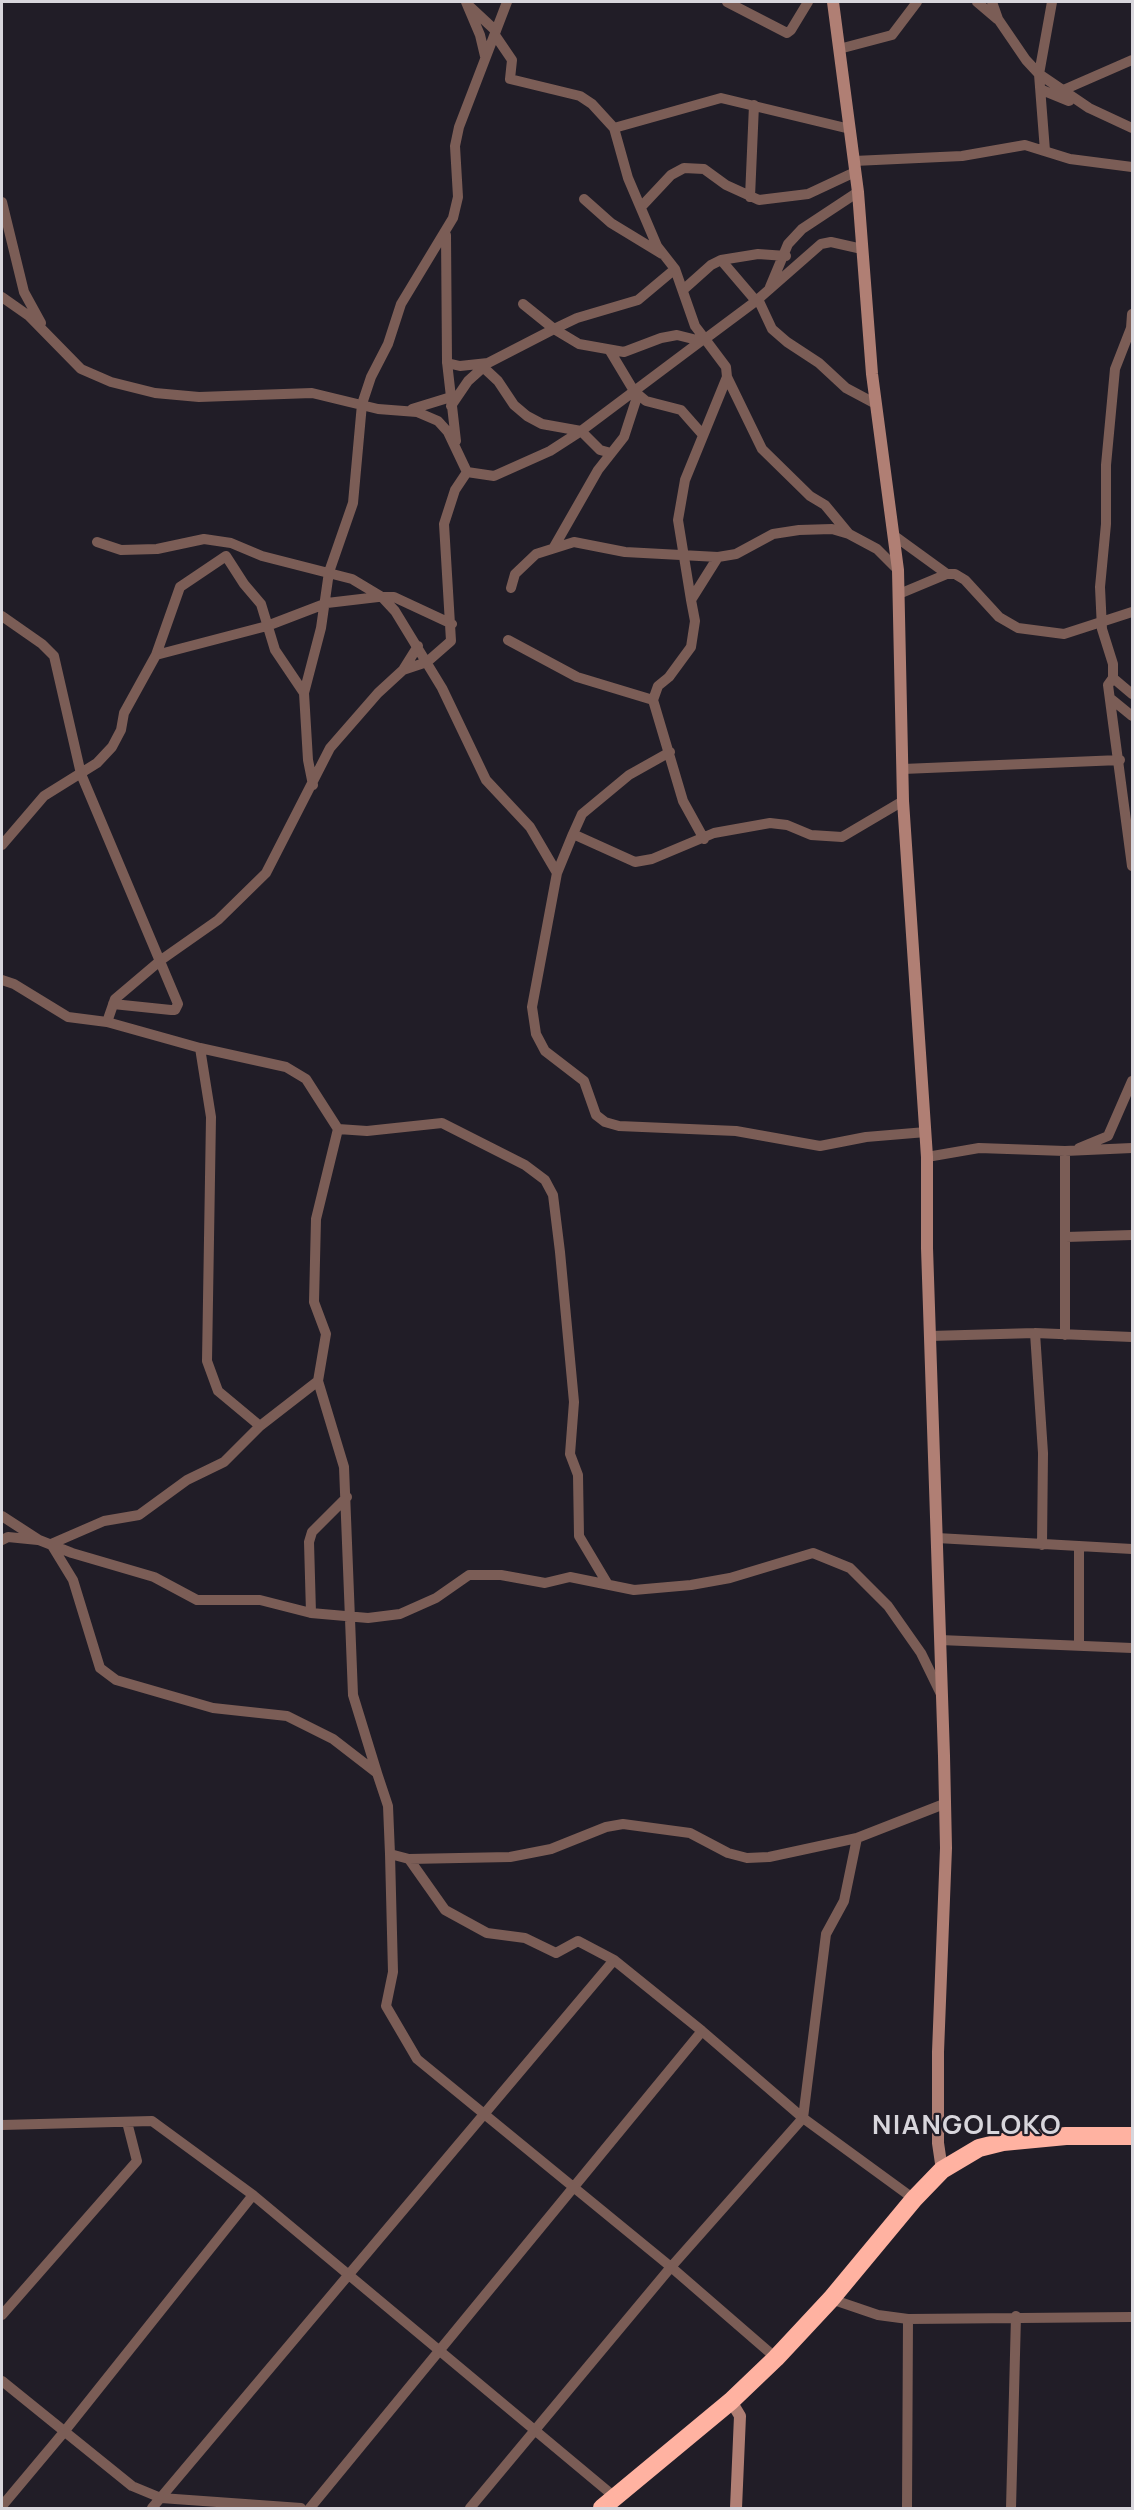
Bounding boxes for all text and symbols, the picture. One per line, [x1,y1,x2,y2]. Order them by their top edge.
district label: NIANGOLOKO [872,2110,1062,2142]

